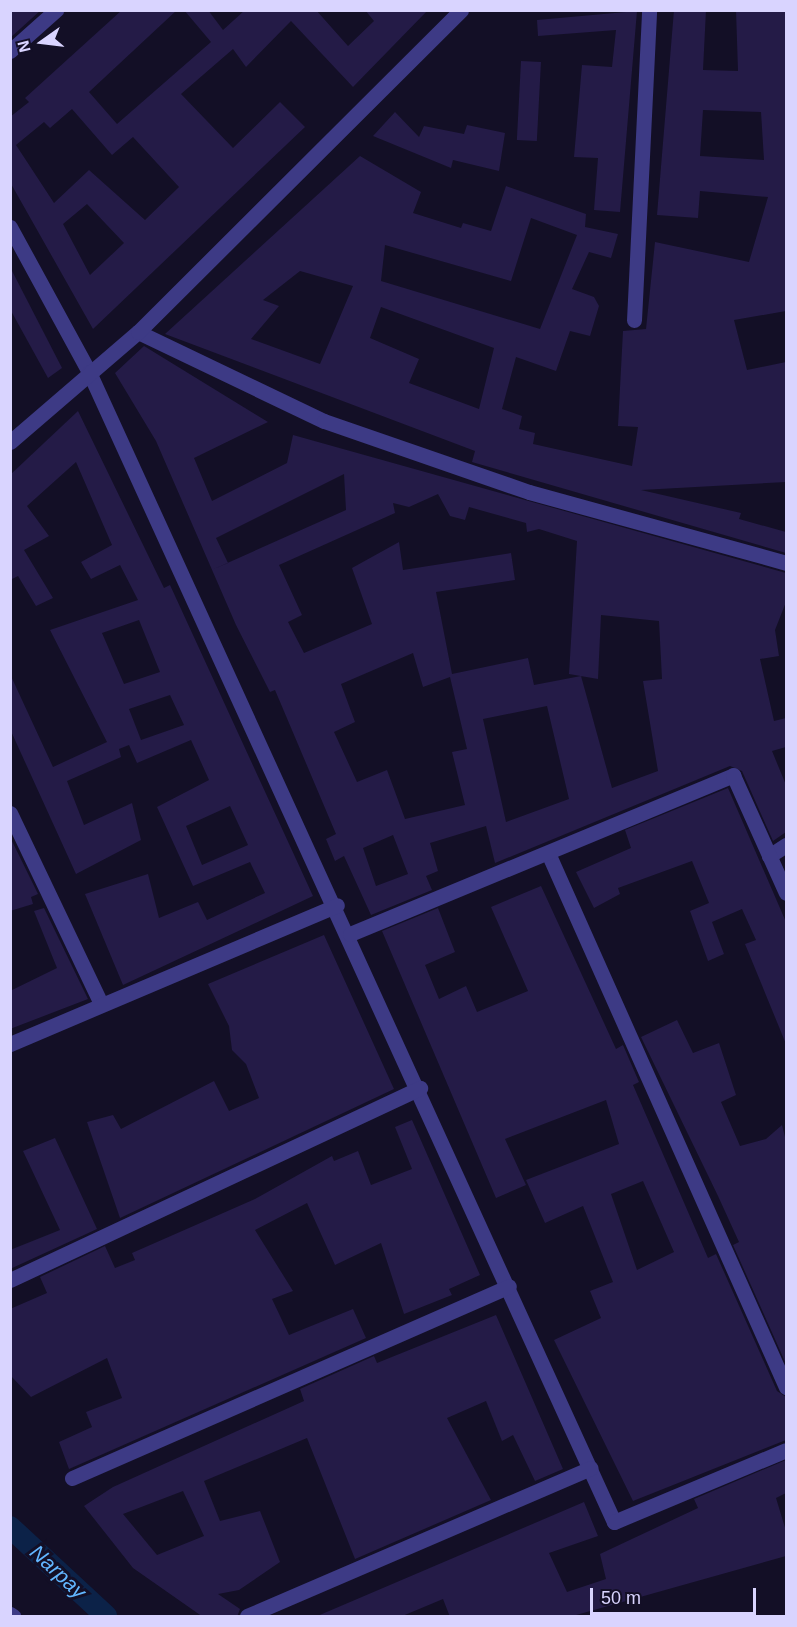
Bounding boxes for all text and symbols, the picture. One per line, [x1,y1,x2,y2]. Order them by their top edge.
north arrow [12,12,72,72]
text: N [14,39,34,54]
water label: Narpay [25,1540,91,1604]
scale bar [593,1576,760,1614]
text: 50 m [601,1588,641,1608]

